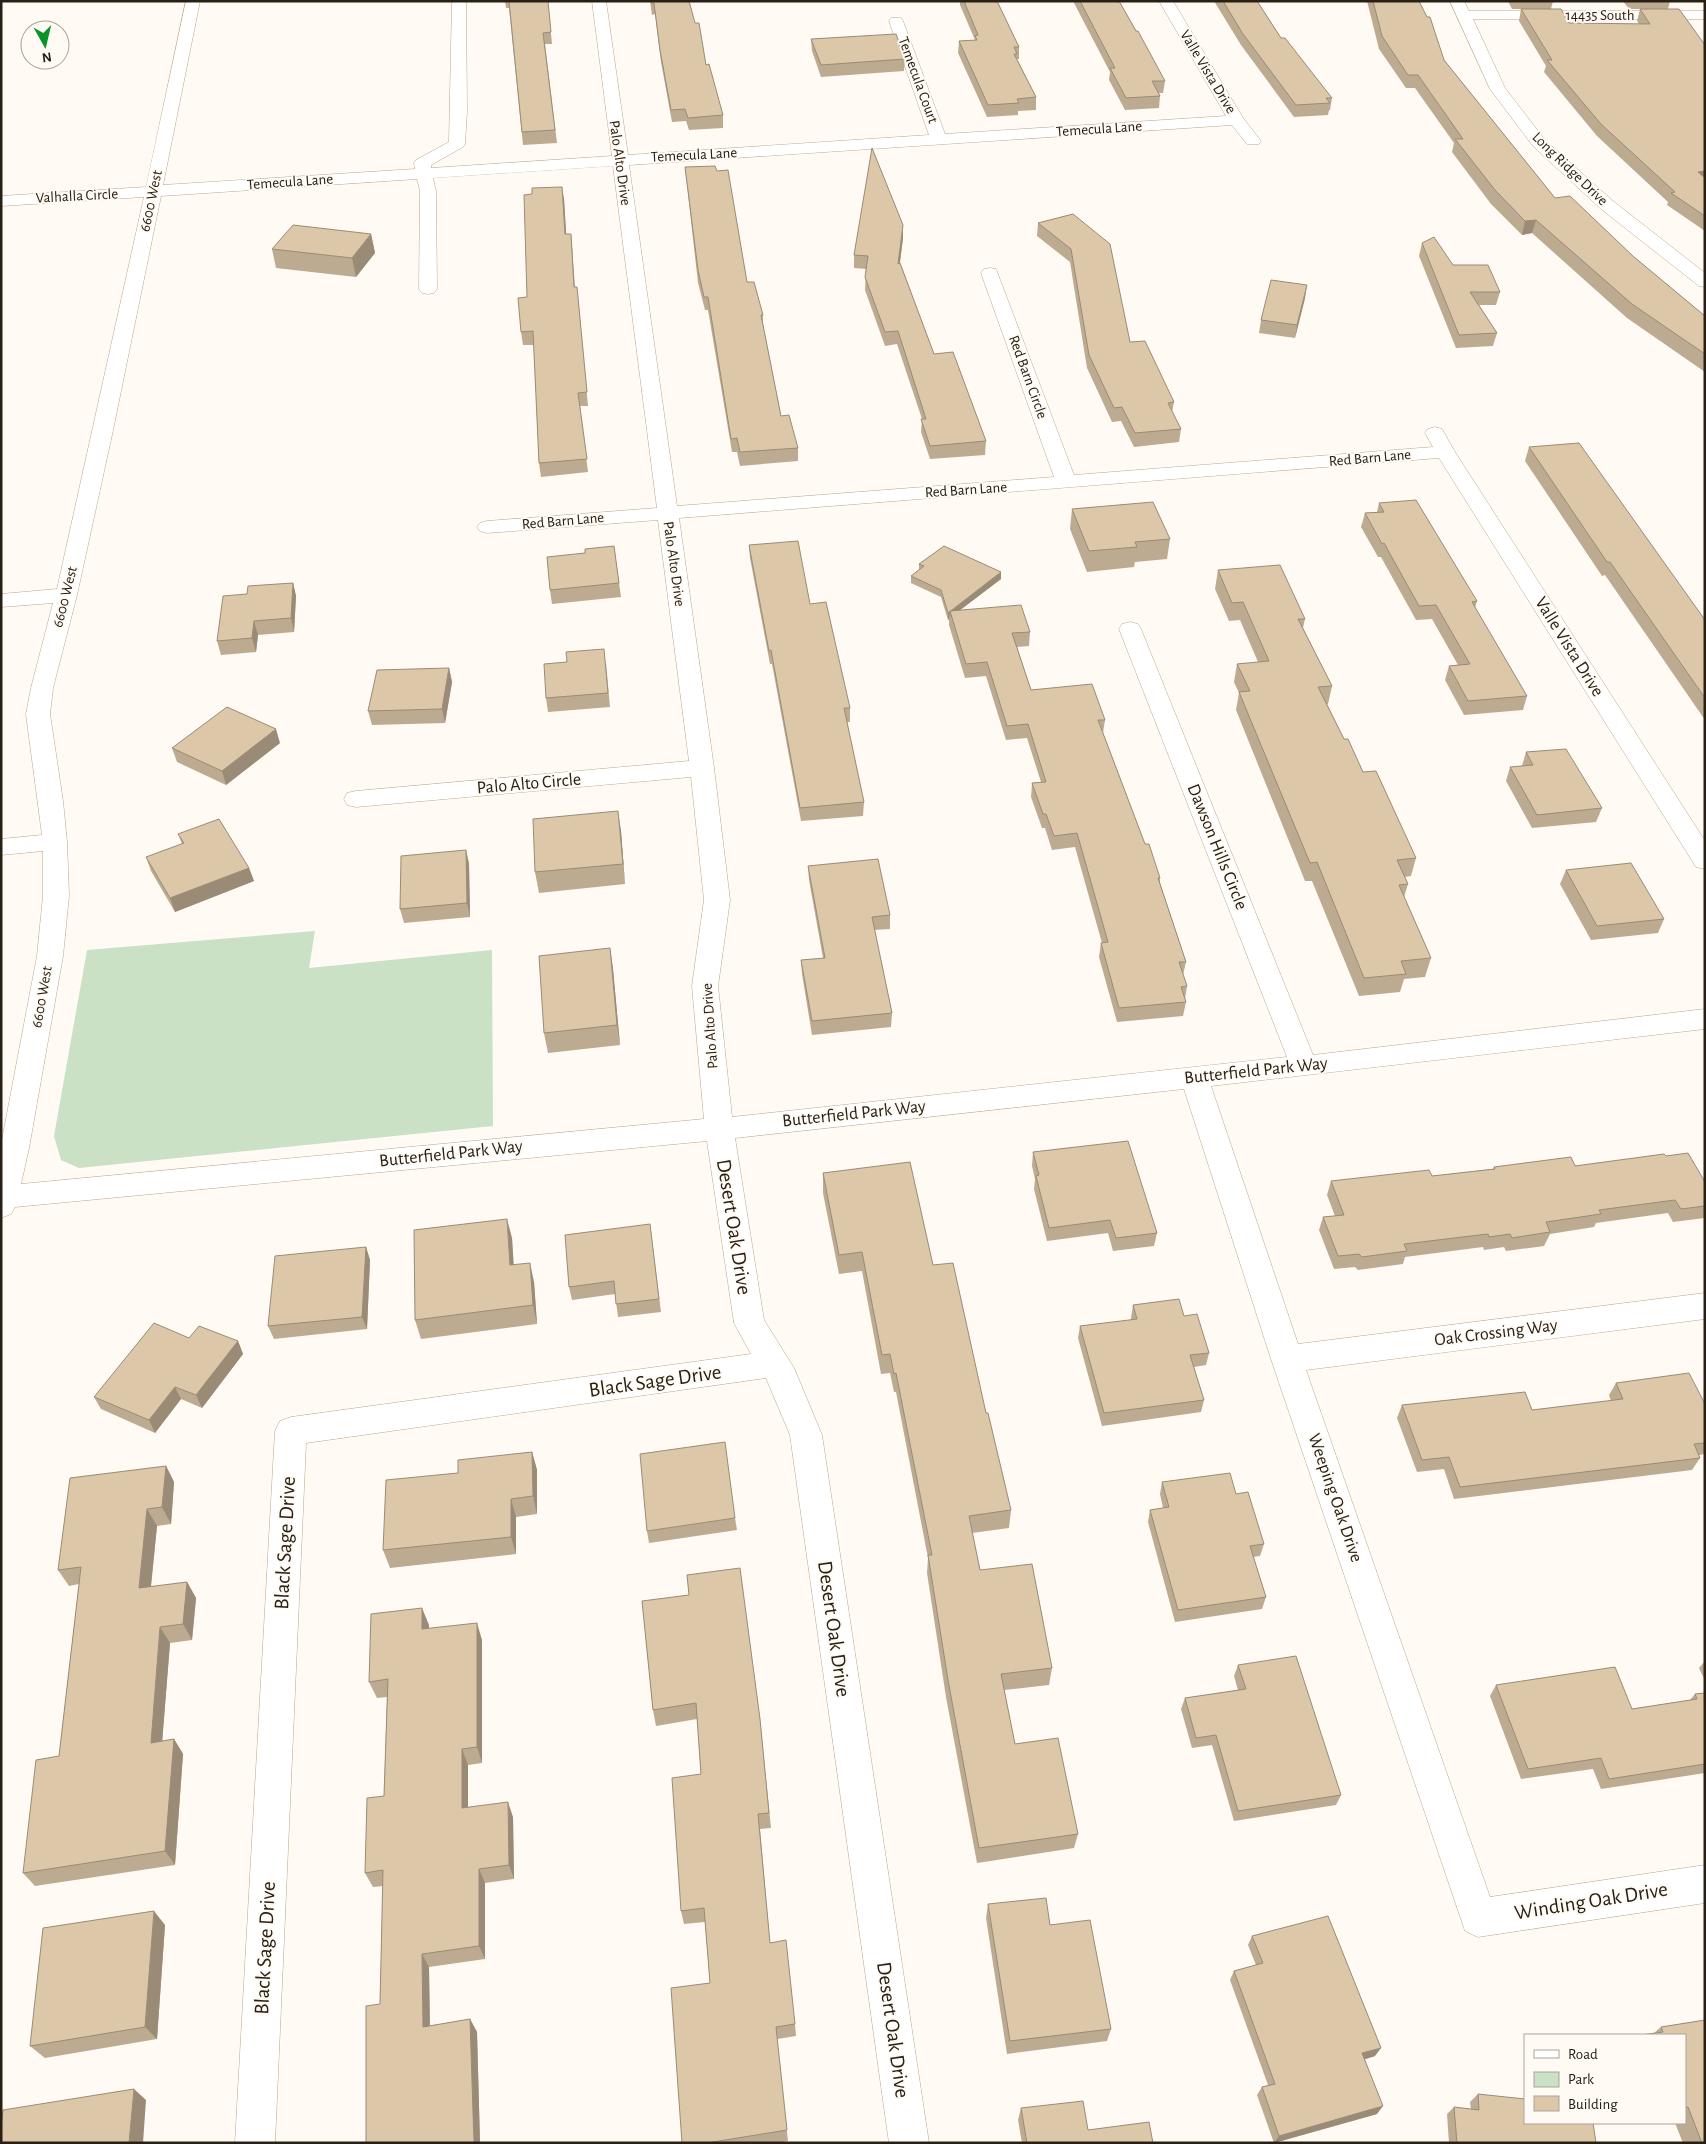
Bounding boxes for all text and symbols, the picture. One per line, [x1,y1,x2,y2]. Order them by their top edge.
street label: 14435 South [1566,8,1634,23]
north arrow [20,20,70,70]
street label: Valle Vista Drive [1177,28,1239,116]
street label: Temecula Court [895,35,941,125]
text: N [41,49,52,64]
street label: Temecula Lane [1055,118,1143,139]
street label: Palo Alto Drive [607,119,633,207]
street label: Long Ridge Drive [1529,129,1611,209]
street label: Temecula Lane [650,145,738,165]
street label: 6600 West [137,169,165,233]
street label: Temecula Lane [246,171,334,192]
street label: Valhalla Circle [35,186,119,206]
street label: Red Barn Circle [1006,333,1050,421]
street label: Red Barn Lane [1328,447,1412,469]
street label: Red Barn Lane [924,480,1008,500]
street label: Red Barn Lane [521,510,605,532]
street label: Palo Alto Drive [661,520,687,608]
street label: 6600 West [50,565,80,629]
street label: Valle Vista Drive [1531,594,1607,700]
street label: Palo Alto Circle [476,770,582,798]
street label: Dawson Hills Circle [1184,782,1250,912]
street label: 6600 West [29,965,55,1029]
street label: Palo Alto Drive [700,983,720,1069]
street label: Butterfield Park Way [1183,1054,1329,1087]
street label: Butterfield Park Way [781,1097,927,1130]
street label: Butterfield Park Way [378,1137,524,1170]
street label: Desert Oak Drive [713,1158,755,1296]
street label: Oak Crossing Way [1433,1316,1559,1349]
street label: Black Sage Drive [587,1361,723,1401]
street label: Weeping Oak Drive [1305,1431,1365,1565]
street label: Black Sage Drive [271,1476,299,1610]
street label: Desert Oak Drive [814,1560,854,1698]
street label: Winding Oak Drive [1513,1879,1669,1923]
street label: Black Sage Drive [251,1881,279,2015]
street label: Desert Oak Drive [873,1961,913,2099]
legend [1524,2034,1686,2124]
text: Road [1568,2047,1598,2062]
text: Park [1568,2072,1594,2087]
text: Building [1568,2097,1618,2112]

